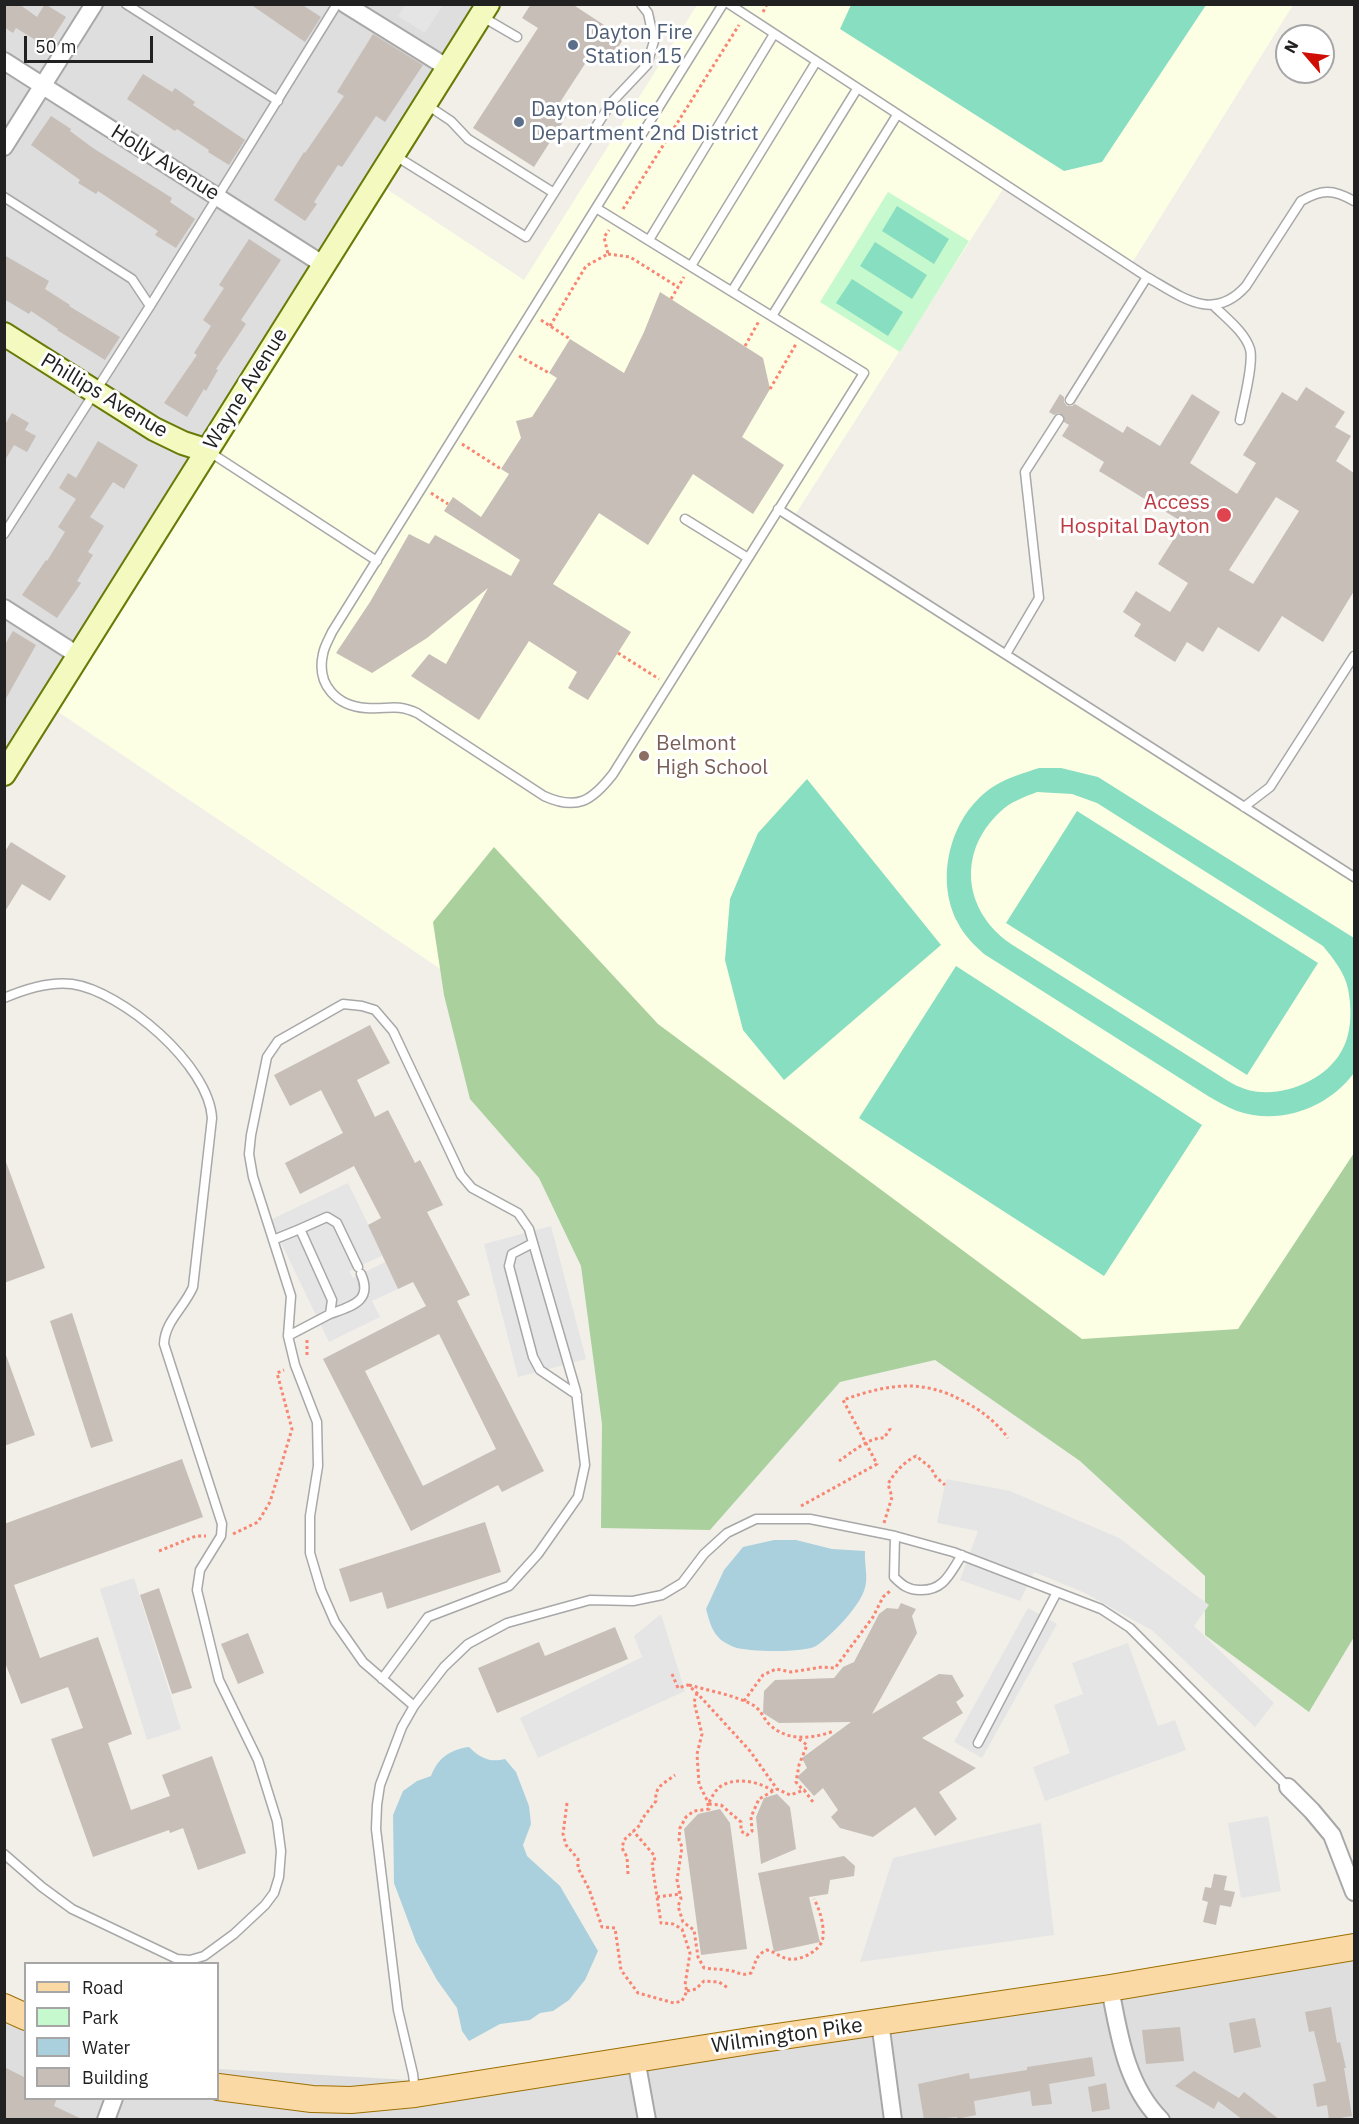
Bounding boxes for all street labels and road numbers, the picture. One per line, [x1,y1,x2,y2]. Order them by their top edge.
street label: Holly Avenue [106,120,224,206]
street label: Wayne Avenue [199,324,293,454]
street label: Phillips Avenue [36,348,172,444]
street label: Wilmington Pike [710,2013,864,2059]

